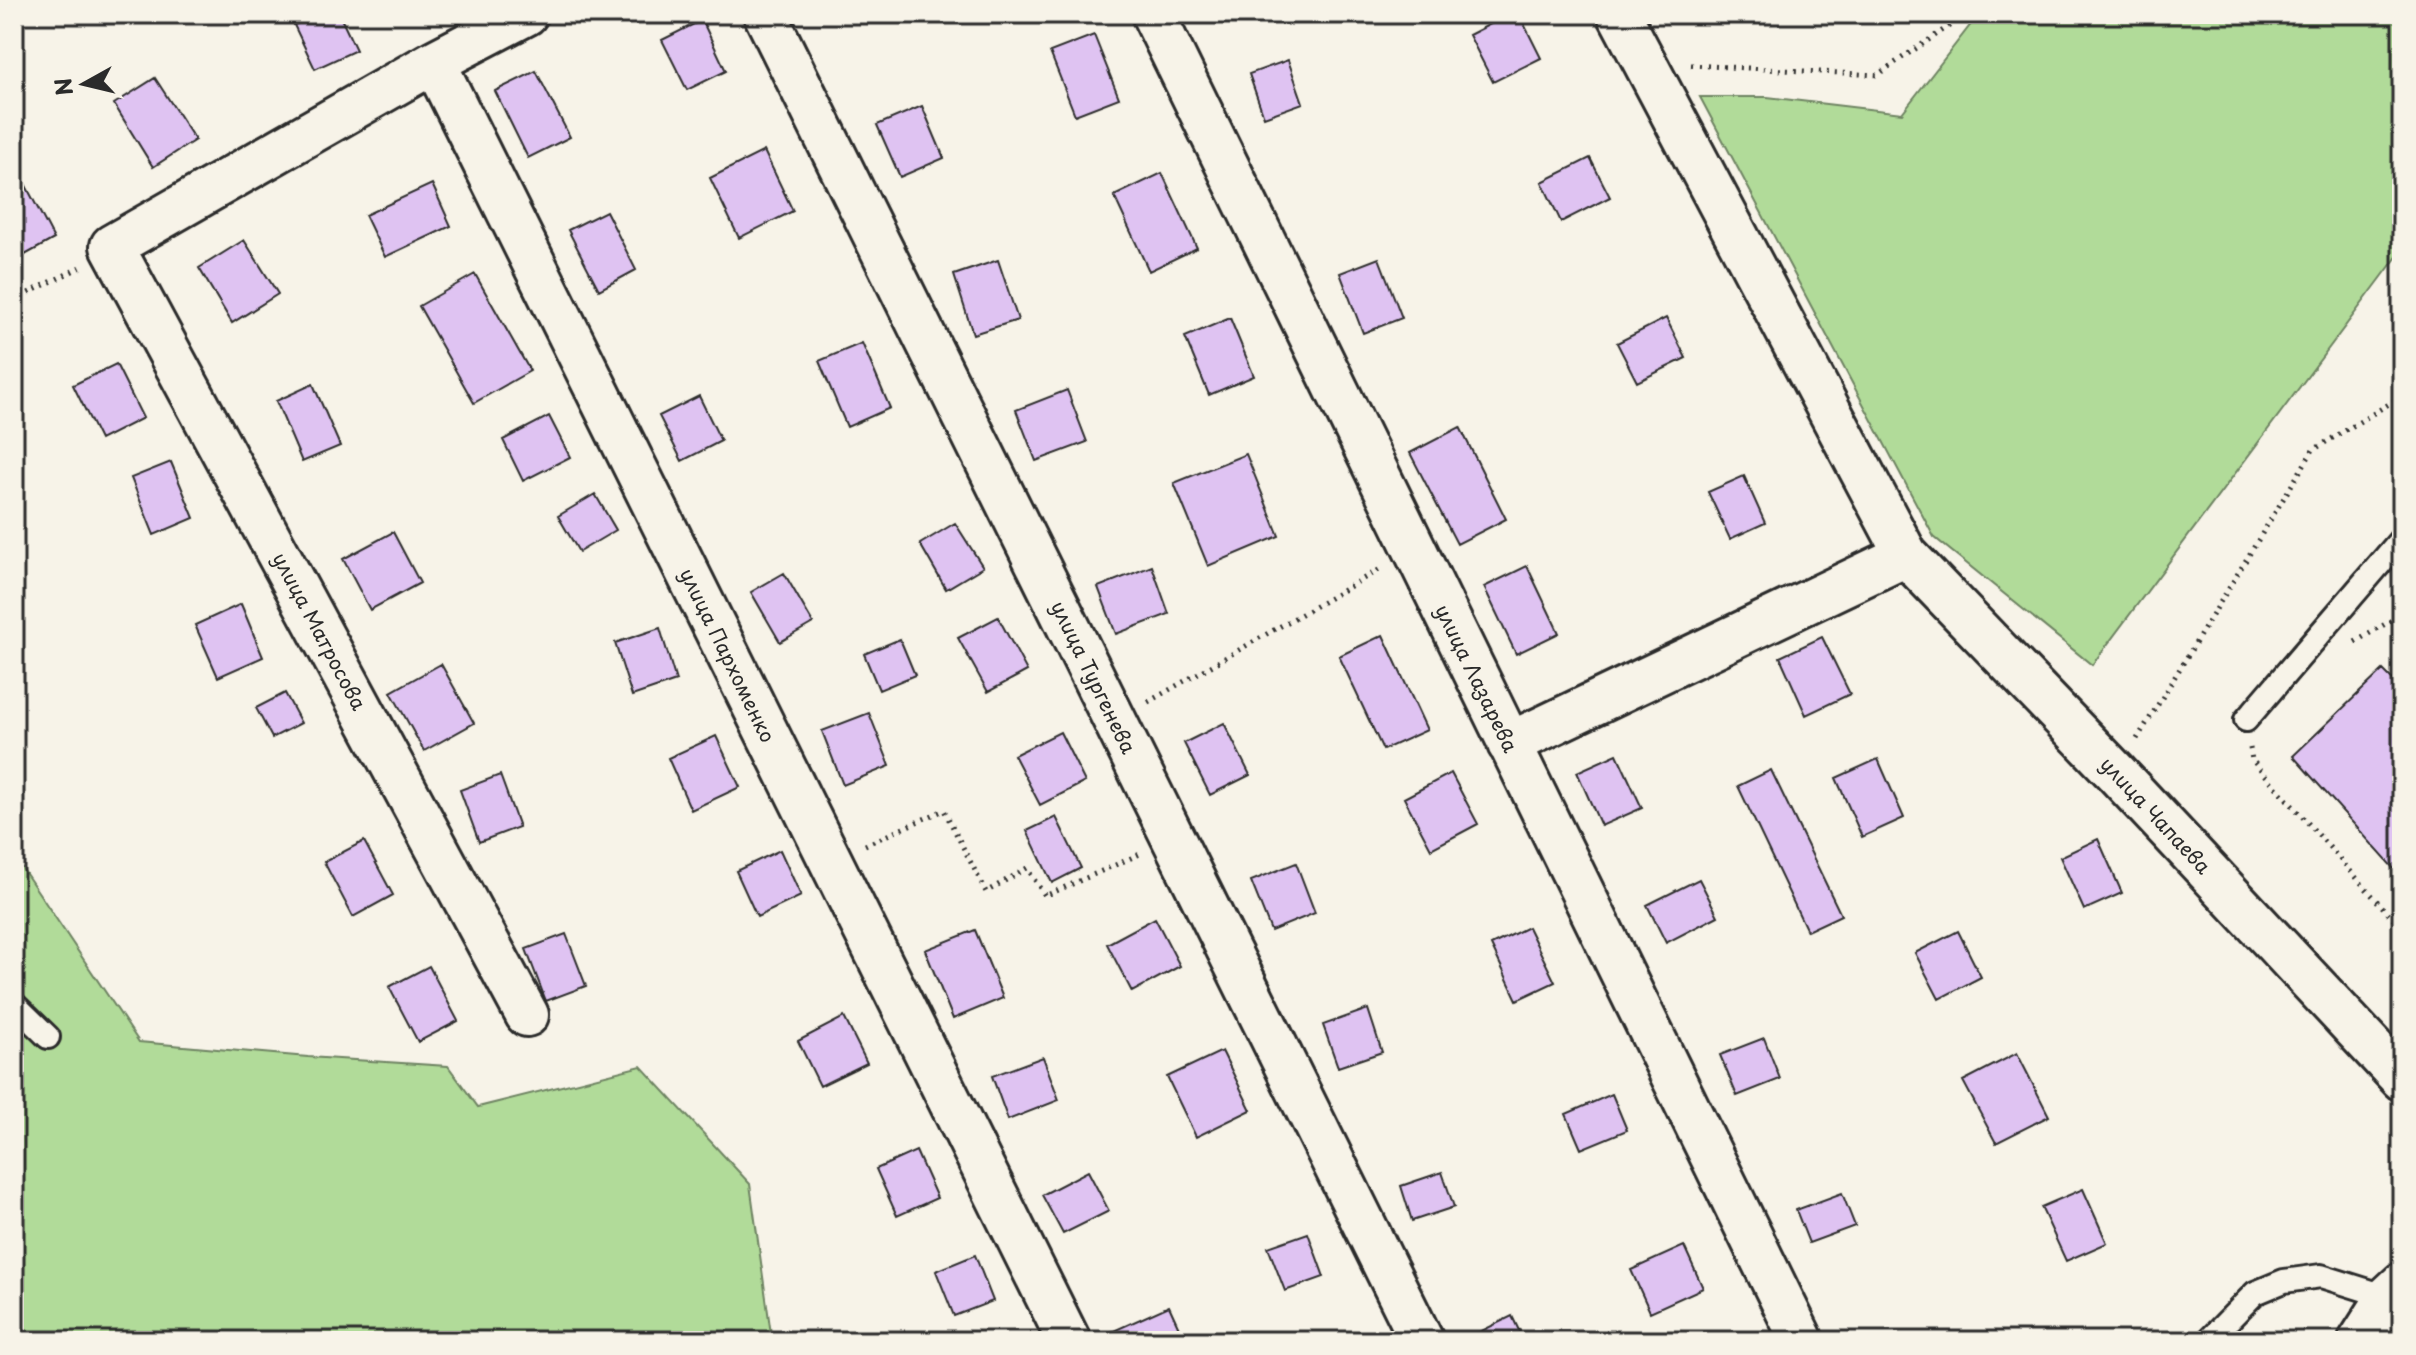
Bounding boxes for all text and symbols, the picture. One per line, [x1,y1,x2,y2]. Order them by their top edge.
north arrow [44,44,124,124]
text: N [45,76,80,98]
street label: улица Матросова [266,547,375,716]
street label: улица Пархоменко [673,563,783,747]
street label: улица Тургенева [1044,595,1144,759]
street label: улица Лазарева [1428,599,1526,758]
street label: улица Чапаева [2094,750,2219,881]

